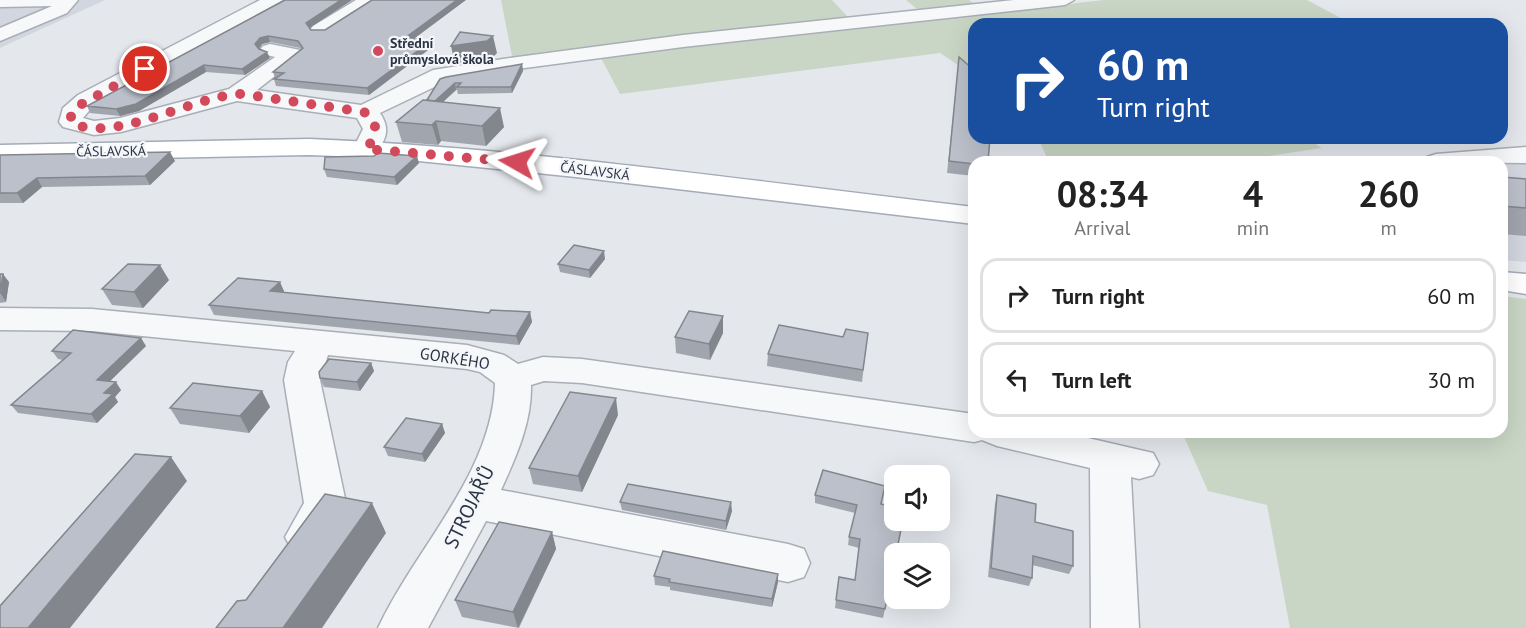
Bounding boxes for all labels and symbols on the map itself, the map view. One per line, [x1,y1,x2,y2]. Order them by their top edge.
place label: Střední průmyslová škola [390,34,494,68]
pin [119,43,170,94]
marker: Střední průmyslová škola [371,44,385,58]
position arrow [485,130,549,194]
street label: ČÁSLAVSKÁ [76,141,147,161]
street label: ČÁSLAVSKÁ [559,158,632,184]
street label: GORKÉHO [419,343,491,373]
street label: STROJAŘŮ [438,461,500,553]

